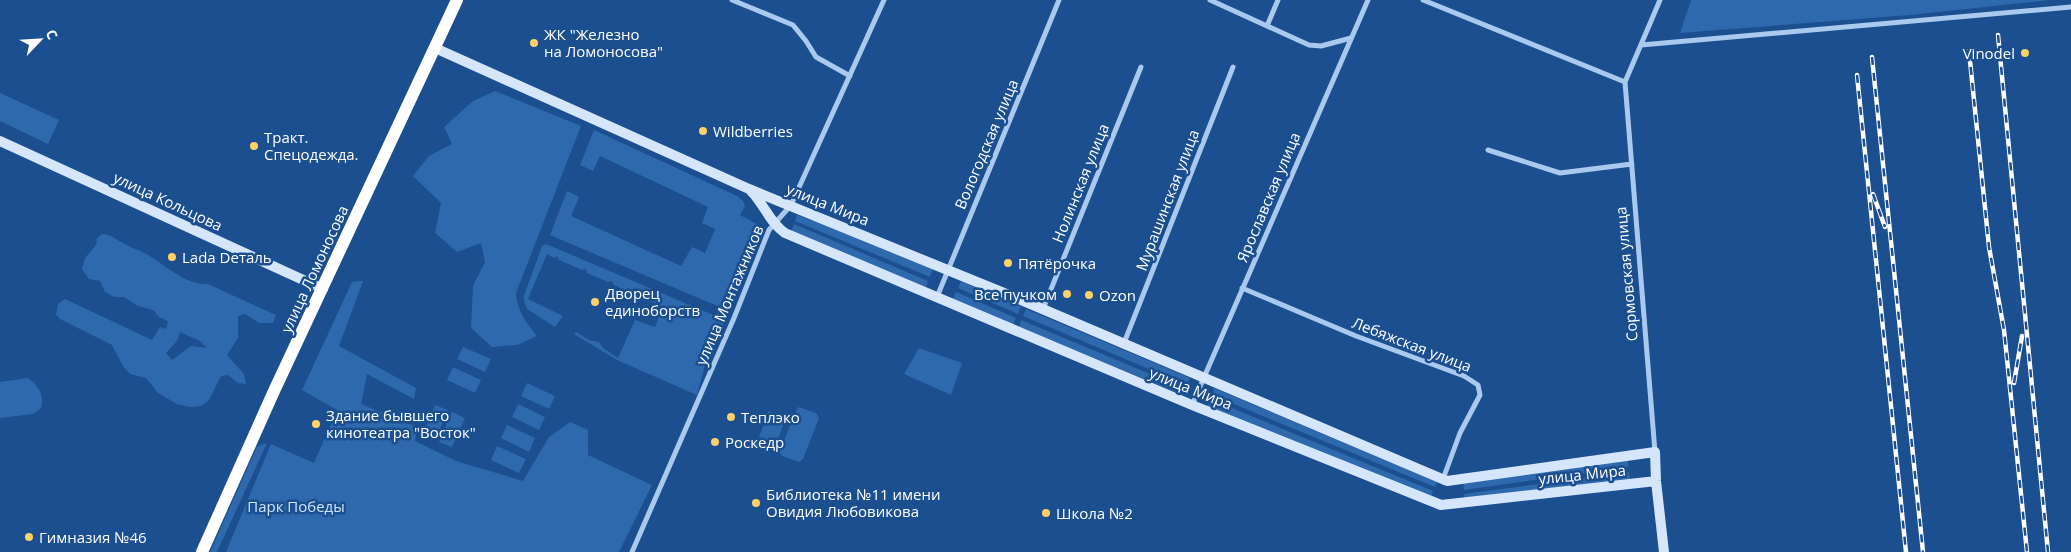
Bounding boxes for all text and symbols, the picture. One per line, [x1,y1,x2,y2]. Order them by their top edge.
north arrow [15,15,65,65]
place label: ЖК "Железно на Ломоносова" [544,24,663,61]
text: С [42,26,63,42]
marker: ЖК "Железно на Ломоносова" [528,37,540,49]
place label: Vinodel [1963,43,2015,63]
marker: Vinodel [2019,47,2031,59]
street label: Вологодская улица [950,76,1022,212]
place label: Wildberries [713,121,793,141]
street label: Нолинская улица [1047,121,1113,245]
marker: Wildberries [697,125,709,137]
place label: Тракт. Спецодежда. [264,127,359,164]
street label: Мурашинская улица [1131,127,1203,273]
street label: Ярославская улица [1232,129,1304,265]
marker: Тракт. Спецодежда. [248,140,260,152]
street label: улица Кольцова [110,167,226,235]
street label: улица Мира [784,178,872,230]
street label: улица Ломоносова [276,202,352,336]
street label: Сормовская улица [1610,206,1642,342]
street label: улица Монтажников [690,222,768,368]
place label: Lada Dеталь [182,247,272,267]
marker: Lada Dеталь [166,251,178,263]
place label: Пятёрочка [1018,253,1096,273]
marker: Пятёрочка [1002,257,1014,269]
place label: Дворец единоборств [605,283,700,320]
place label: Все пучком [974,284,1057,304]
place label: Ozon [1099,285,1136,305]
marker: Все пучком [1061,288,1073,300]
marker: Ozon [1083,289,1095,301]
marker: Дворец единоборств [589,296,601,308]
street label: Лебяжская улица [1350,312,1474,376]
street label: улица Мира [1147,362,1235,414]
place label: Здание бывшего кинотеатра "Восток" [326,405,476,442]
place label: Теплэко [741,407,800,427]
marker: Теплэко [725,411,737,423]
marker: Здание бывшего кинотеатра "Восток" [310,418,322,430]
place label: Роскедр [725,432,784,452]
marker: Роскедр [709,436,721,448]
street label: улица Мира [1537,459,1627,489]
place label: Библиотека №11 имени Овидия Любовикова [766,484,941,521]
park label: Парк Победы [247,496,345,516]
marker: Библиотека №11 имени Овидия Любовикова [750,497,762,509]
place label: Школа №2 [1056,503,1133,523]
marker: Школа №2 [1040,507,1052,519]
place label: Гимназия №46 [39,527,147,547]
marker: Гимназия №46 [23,531,35,543]

